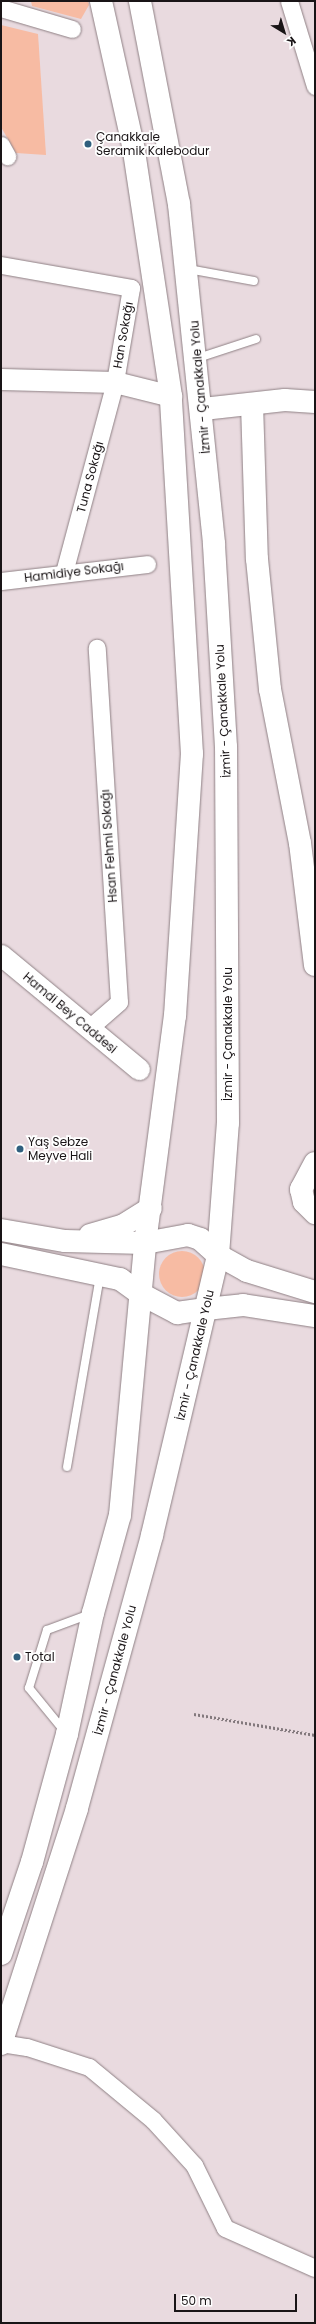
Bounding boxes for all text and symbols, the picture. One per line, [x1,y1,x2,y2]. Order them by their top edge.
north arrow [264,12,304,52]
text: K [283,33,299,50]
place label: Çanakkale Seramik Kalebodur [96,130,210,158]
marker: Çanakkale Seramik Kalebodur [83,139,93,149]
street label: Han Sokağı [110,301,136,369]
street label: İzmir - Çanakkale Yolu [187,320,213,454]
street label: Tuna Sokağı [74,440,106,514]
street label: Hamidiye Sokağı [23,559,125,585]
street label: İzmir - Çanakkale Yolu [212,644,234,778]
street label: Hsan Fehmi Sokağı [98,789,120,903]
street label: İzmir - Çanakkale Yolu [221,967,235,1101]
street label: Hamdi Bey Caddesi [20,970,120,1056]
place label: Yaş Sebze Meyve Hali [28,1135,92,1163]
marker: Yaş Sebze Meyve Hali [15,1144,25,1154]
street label: İzmir - Çanakkale Yolu [173,1288,217,1422]
street label: İzmir - Çanakkale Yolu [91,1604,139,1736]
place label: Total [25,1650,55,1664]
marker: Total [12,1652,22,1662]
scale bar [176,2286,299,2312]
text: 50 m [181,2292,212,2309]

